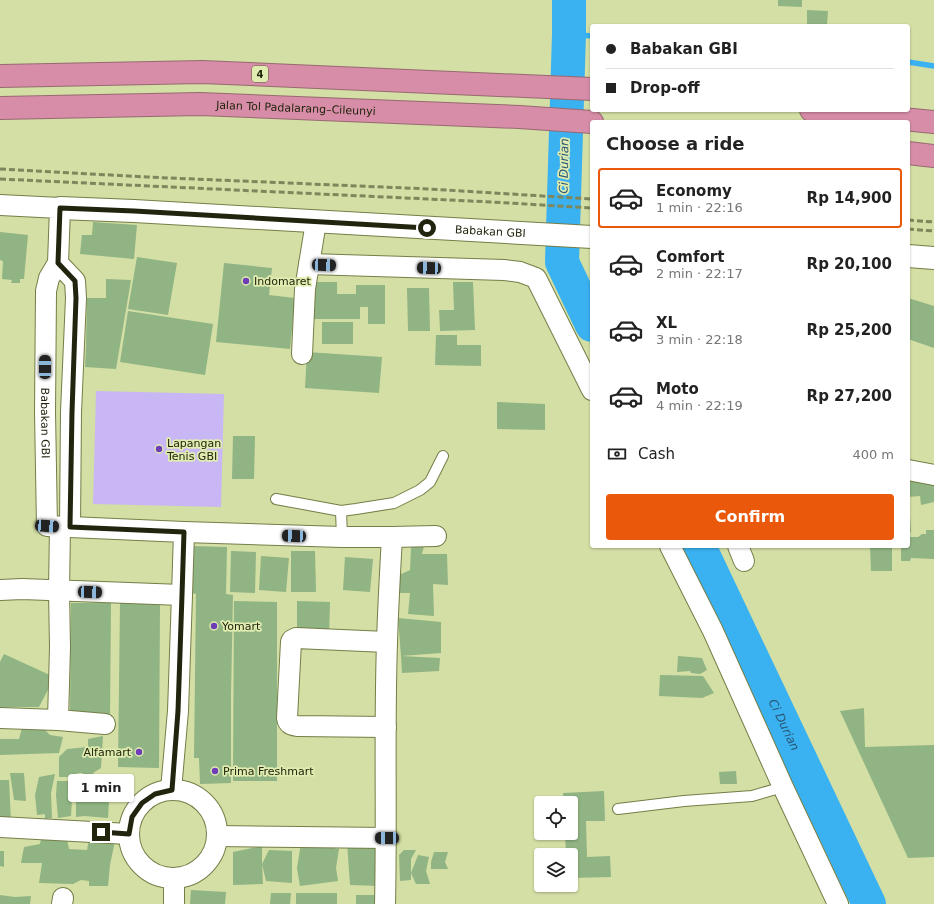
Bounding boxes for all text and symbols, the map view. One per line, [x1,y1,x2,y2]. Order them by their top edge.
text: Babakan GBI [630,40,738,58]
road number: 4 [252,66,268,82]
text: Drop-off [630,79,700,97]
street label: Jalan Tol Padalarang–Cileunyi [215,99,376,118]
text: Choose a ride [606,133,745,154]
water label: Ci Durian [557,138,571,194]
icon: car [608,180,644,216]
text: Economy [656,182,732,200]
text: Rp 14,900 [807,189,892,207]
text: 1 min · 22:16 [656,200,743,215]
route start [418,219,436,237]
street label: Babakan GBI [455,223,526,240]
icon: car [608,246,644,282]
text: Comfort [656,248,724,266]
text: Rp 20,100 [807,255,892,273]
car [312,259,336,271]
car [417,262,441,274]
text: 2 min · 22:17 [656,266,743,281]
place label: Indomaret [254,275,311,288]
marker: Indomaret [241,276,251,286]
icon: car [608,312,644,348]
text: XL [656,314,677,332]
text: Rp 25,200 [807,321,892,339]
text: 3 min · 22:18 [656,332,743,347]
car [39,355,51,379]
icon: car [608,378,644,414]
text: Moto [656,380,699,398]
text: Rp 27,200 [807,387,892,405]
street label: Babakan GBI [38,388,52,459]
text: 4 min · 22:19 [656,398,743,413]
place label: Lapangan Tenis GBI [166,437,221,463]
icon: cash [606,443,628,465]
marker: Lapangan Tenis GBI [154,444,164,454]
text: Cash [638,445,675,463]
text: 400 m [852,447,894,462]
button: Confirm [606,494,894,540]
car [35,519,59,533]
car [282,530,306,542]
car [78,586,102,598]
place label: Yomart [221,620,261,633]
marker: Yomart [209,621,219,631]
water label: Ci Durian [766,697,802,753]
place label: Alfamart [84,746,132,759]
marker: Alfamart [134,747,144,757]
place label: Prima Freshmart [223,765,314,778]
marker: Prima Freshmart [210,766,220,776]
callout: 1 min [68,774,134,802]
text: 1 min [81,780,121,795]
map controls [534,796,578,892]
button: locate [534,796,578,840]
route end [92,823,110,841]
car [375,832,399,844]
button: layers [534,848,578,892]

